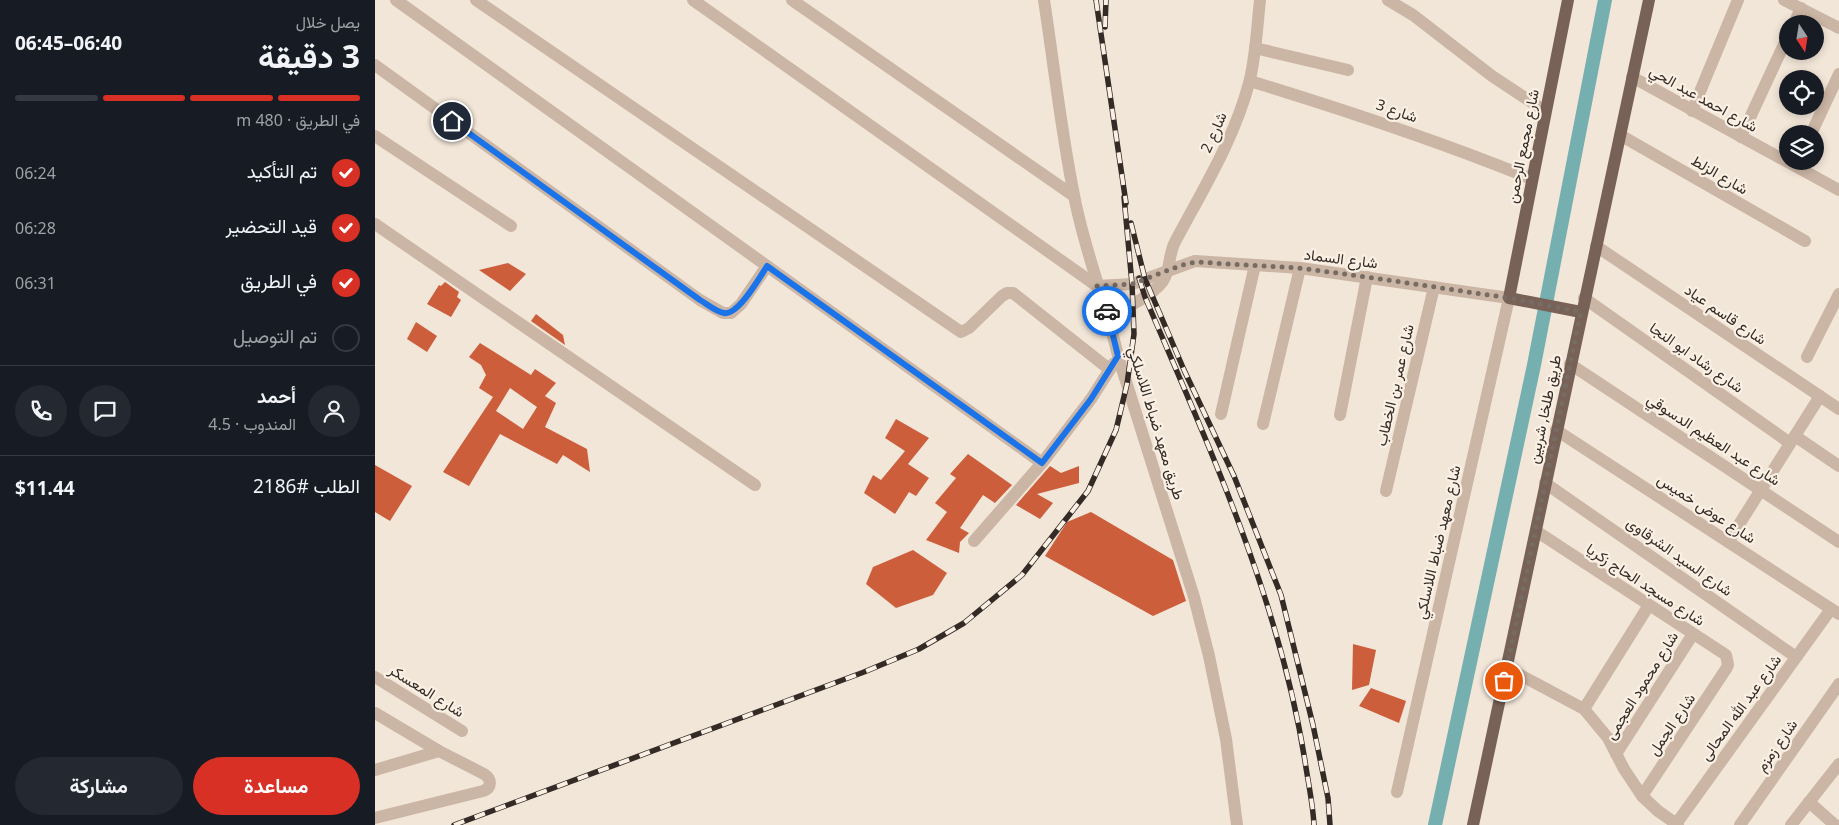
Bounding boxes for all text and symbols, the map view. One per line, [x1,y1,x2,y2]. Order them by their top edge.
text: يصل خلال [296,11,360,33]
north arrow [1779,15,1824,60]
map controls [1779,15,1824,170]
text: 06:40–06:45 [15,30,122,56]
text: 3 دقيقة [258,34,360,77]
street label: شارع احمد عبد الحي [1644,60,1762,140]
button: locate [1779,70,1824,115]
street label: شارع مجمع الرحمن [1501,87,1545,205]
street label: شارع 3 [1373,94,1421,128]
pin [431,100,473,142]
icon: home [438,107,466,135]
street label: شارع 2 [1195,108,1233,156]
text: في الطريق · 480 m [236,109,360,131]
button: layers [1779,125,1824,170]
street label: شارع الزلط [1687,150,1752,200]
text: تم التأكيد [247,158,317,184]
icon: check [332,159,360,187]
text: 06:24 [15,162,56,184]
text: قيد التحضير [226,213,317,239]
icon: check [332,214,360,242]
text: 06:28 [15,217,56,239]
street label: شارع السماد [1303,244,1379,274]
text: في الطريق [240,268,317,294]
icon: check [332,269,360,297]
text: 06:31 [15,272,56,294]
street label: شارع قاسم عياد [1680,279,1771,350]
courier [1082,286,1132,336]
icon: car [1093,297,1121,325]
street label: شارع رشاد ابو النجا [1645,317,1748,399]
street label: شارع عمر بن الخطاب [1370,322,1420,448]
text: تم التوصيل [233,323,317,349]
street label: طريق معهد ضباط اللاسلكي [1120,344,1190,503]
street label: طريق طلخا, شربين [1523,353,1566,465]
text: أحمد [257,383,296,409]
button: phone [15,385,67,437]
button: chat [79,385,131,437]
button: person [308,385,360,437]
street label: شارع عبد العظيم الدسوقي [1641,388,1785,493]
text: المندوب · 4.5 [208,413,296,435]
street label: شارع معهد ضباط اللاسلكي [1410,463,1468,622]
street label: شارع عوض خميس [1653,469,1760,549]
text: الطلب #2186 [253,473,360,499]
text: $11.44 [15,475,75,501]
street label: شارع السيد الشرقاوى [1622,512,1737,602]
street label: شارع مسجد الحاج زكريا [1582,538,1709,632]
street label: شارع محمود العجمى [1600,627,1684,744]
street label: شارع عبد الله المحالى [1695,650,1787,765]
street label: شارع المعسكر [384,658,469,723]
pin [1483,660,1525,702]
icon: bag [1490,667,1518,695]
street label: شارع الجمل [1643,689,1701,760]
street label: شارع زمزم [1751,715,1803,776]
button: مشاركة [15,757,183,815]
button: مساعدة [193,757,360,815]

